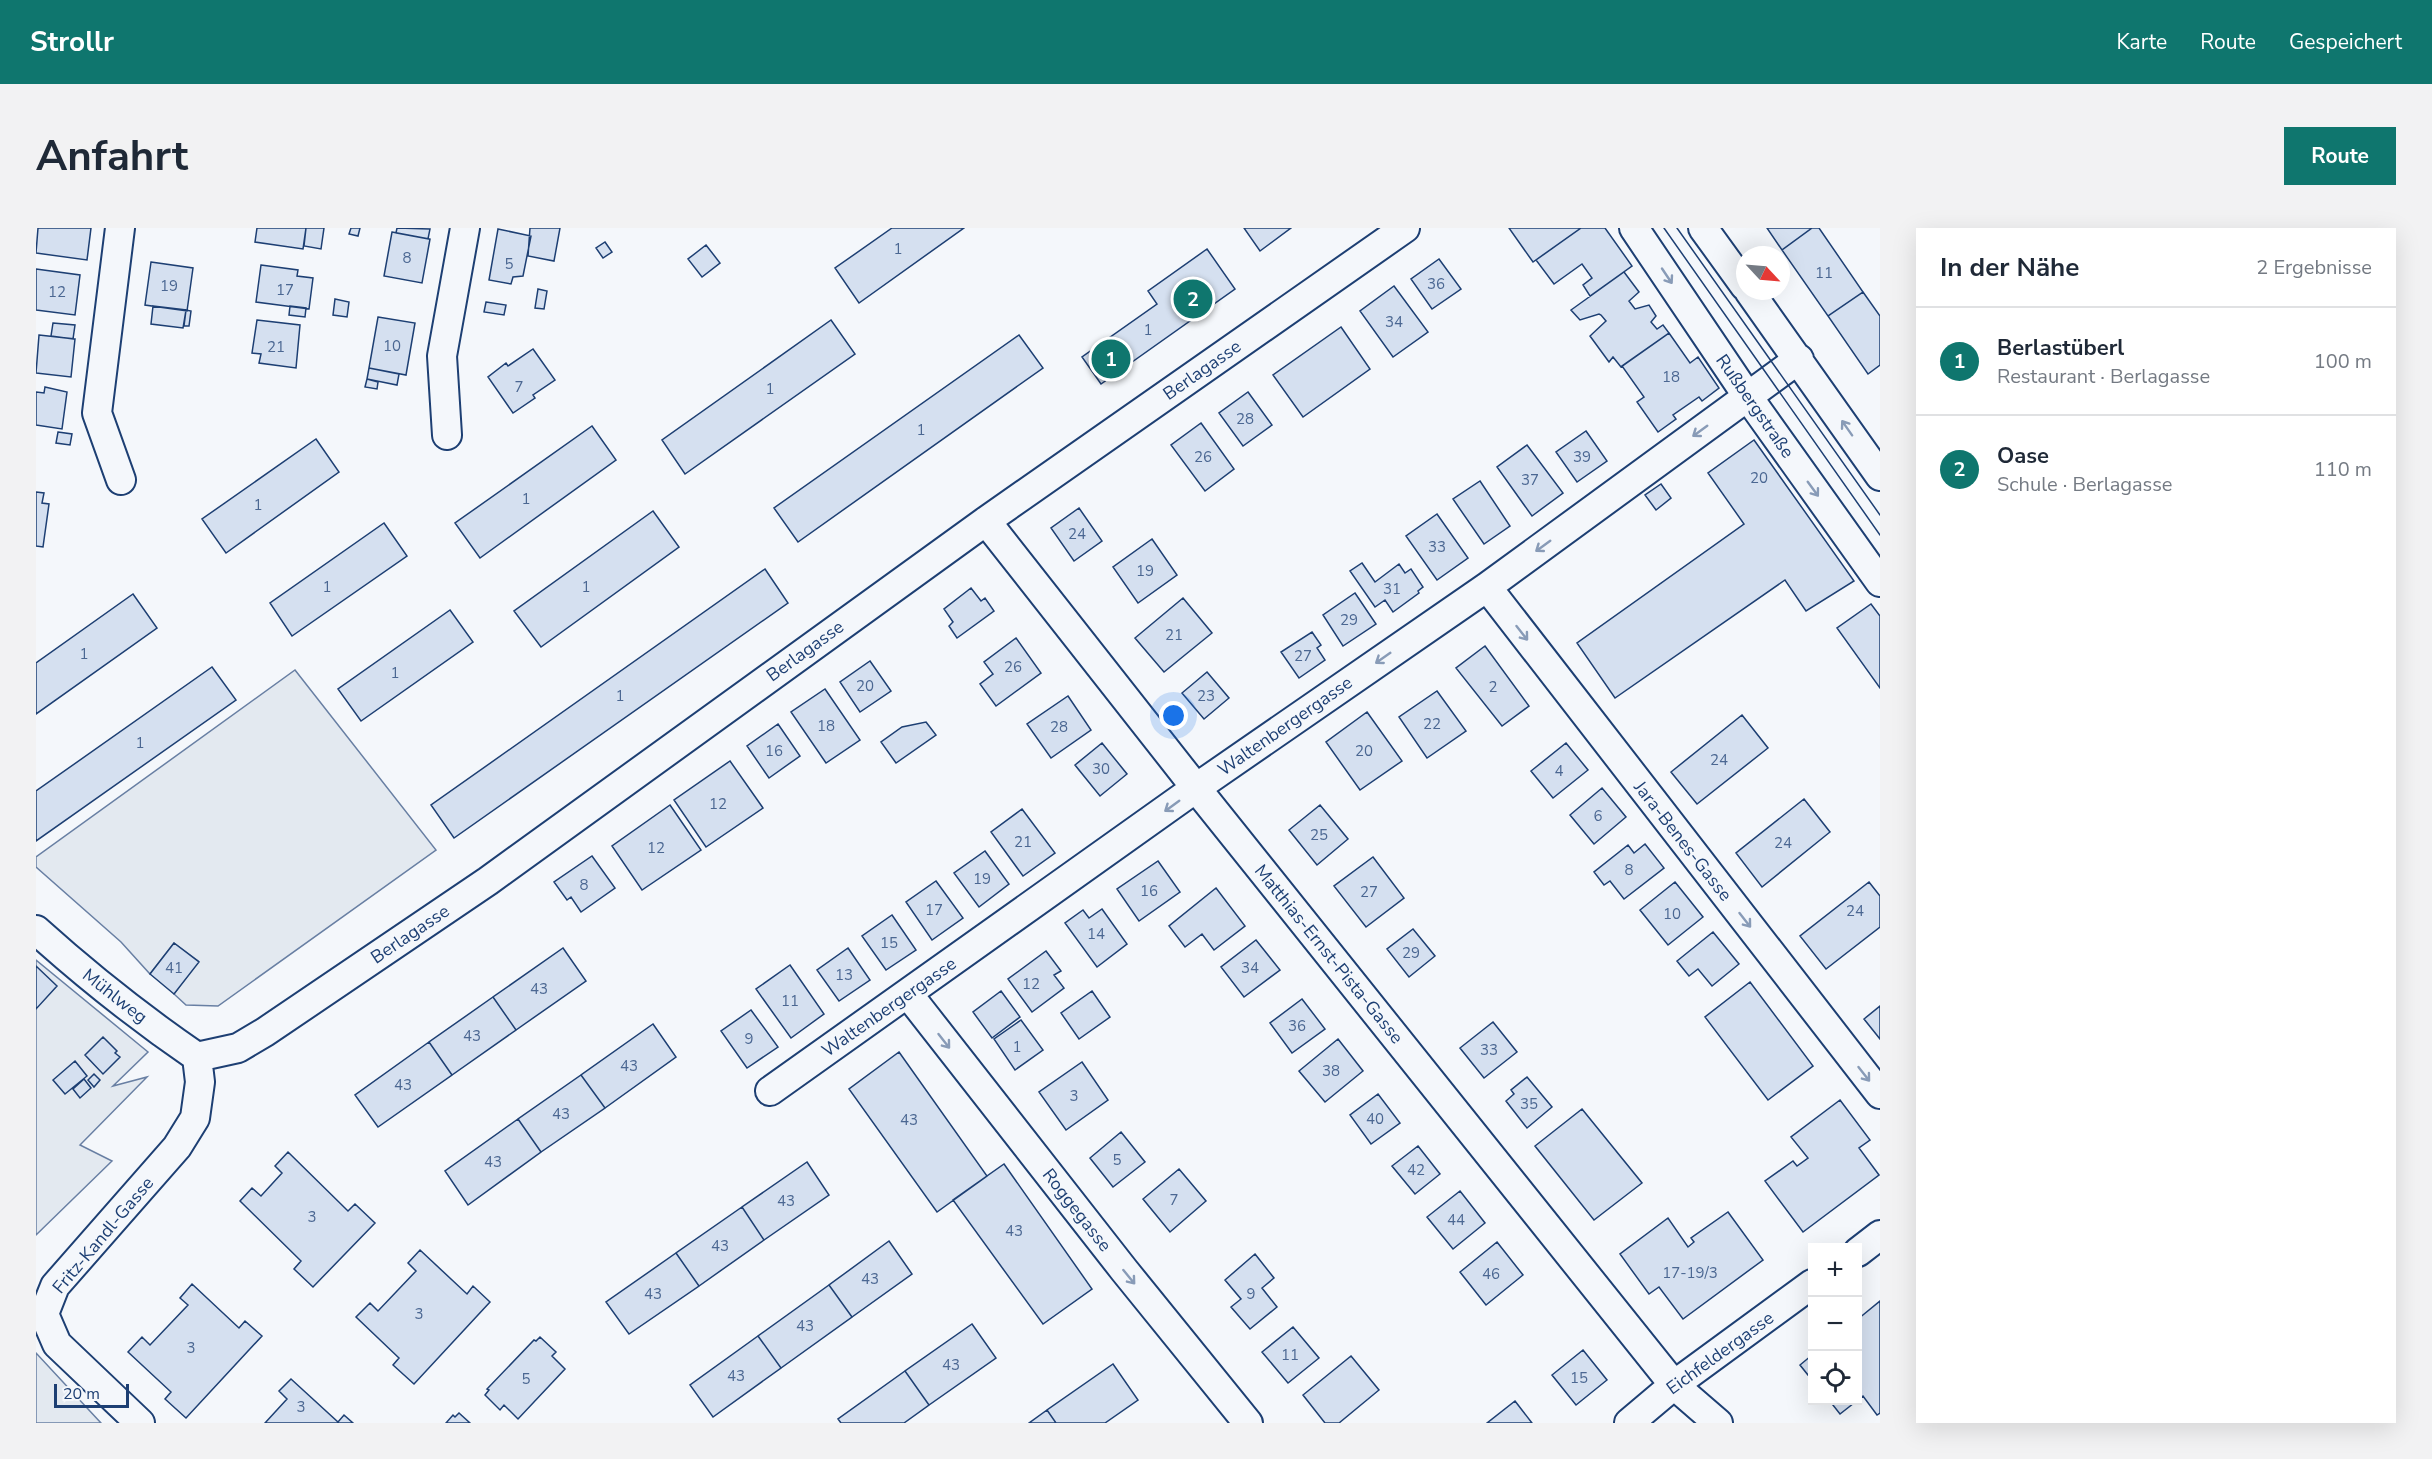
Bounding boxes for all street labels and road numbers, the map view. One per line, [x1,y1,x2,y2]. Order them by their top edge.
street label: Berlagasse [1158,334,1246,406]
street label: Rußbergstraße [1710,349,1800,463]
street label: Berlagasse [762,615,848,687]
street label: Waltenbergergasse [1213,670,1357,782]
street label: Jara-Benes-Gasse [1628,775,1737,906]
street label: Matthias-Ernst-Pista-Gasse [1249,859,1409,1049]
street label: Berlagasse [366,899,454,969]
street label: Waltenbergergasse [817,951,961,1063]
street label: Mühlweg [78,963,152,1029]
street label: Roggegasse [1037,1163,1117,1257]
street label: Fritz-Kandl-Gasse [47,1171,159,1299]
street label: Eichfeldergasse [1662,1306,1778,1400]

